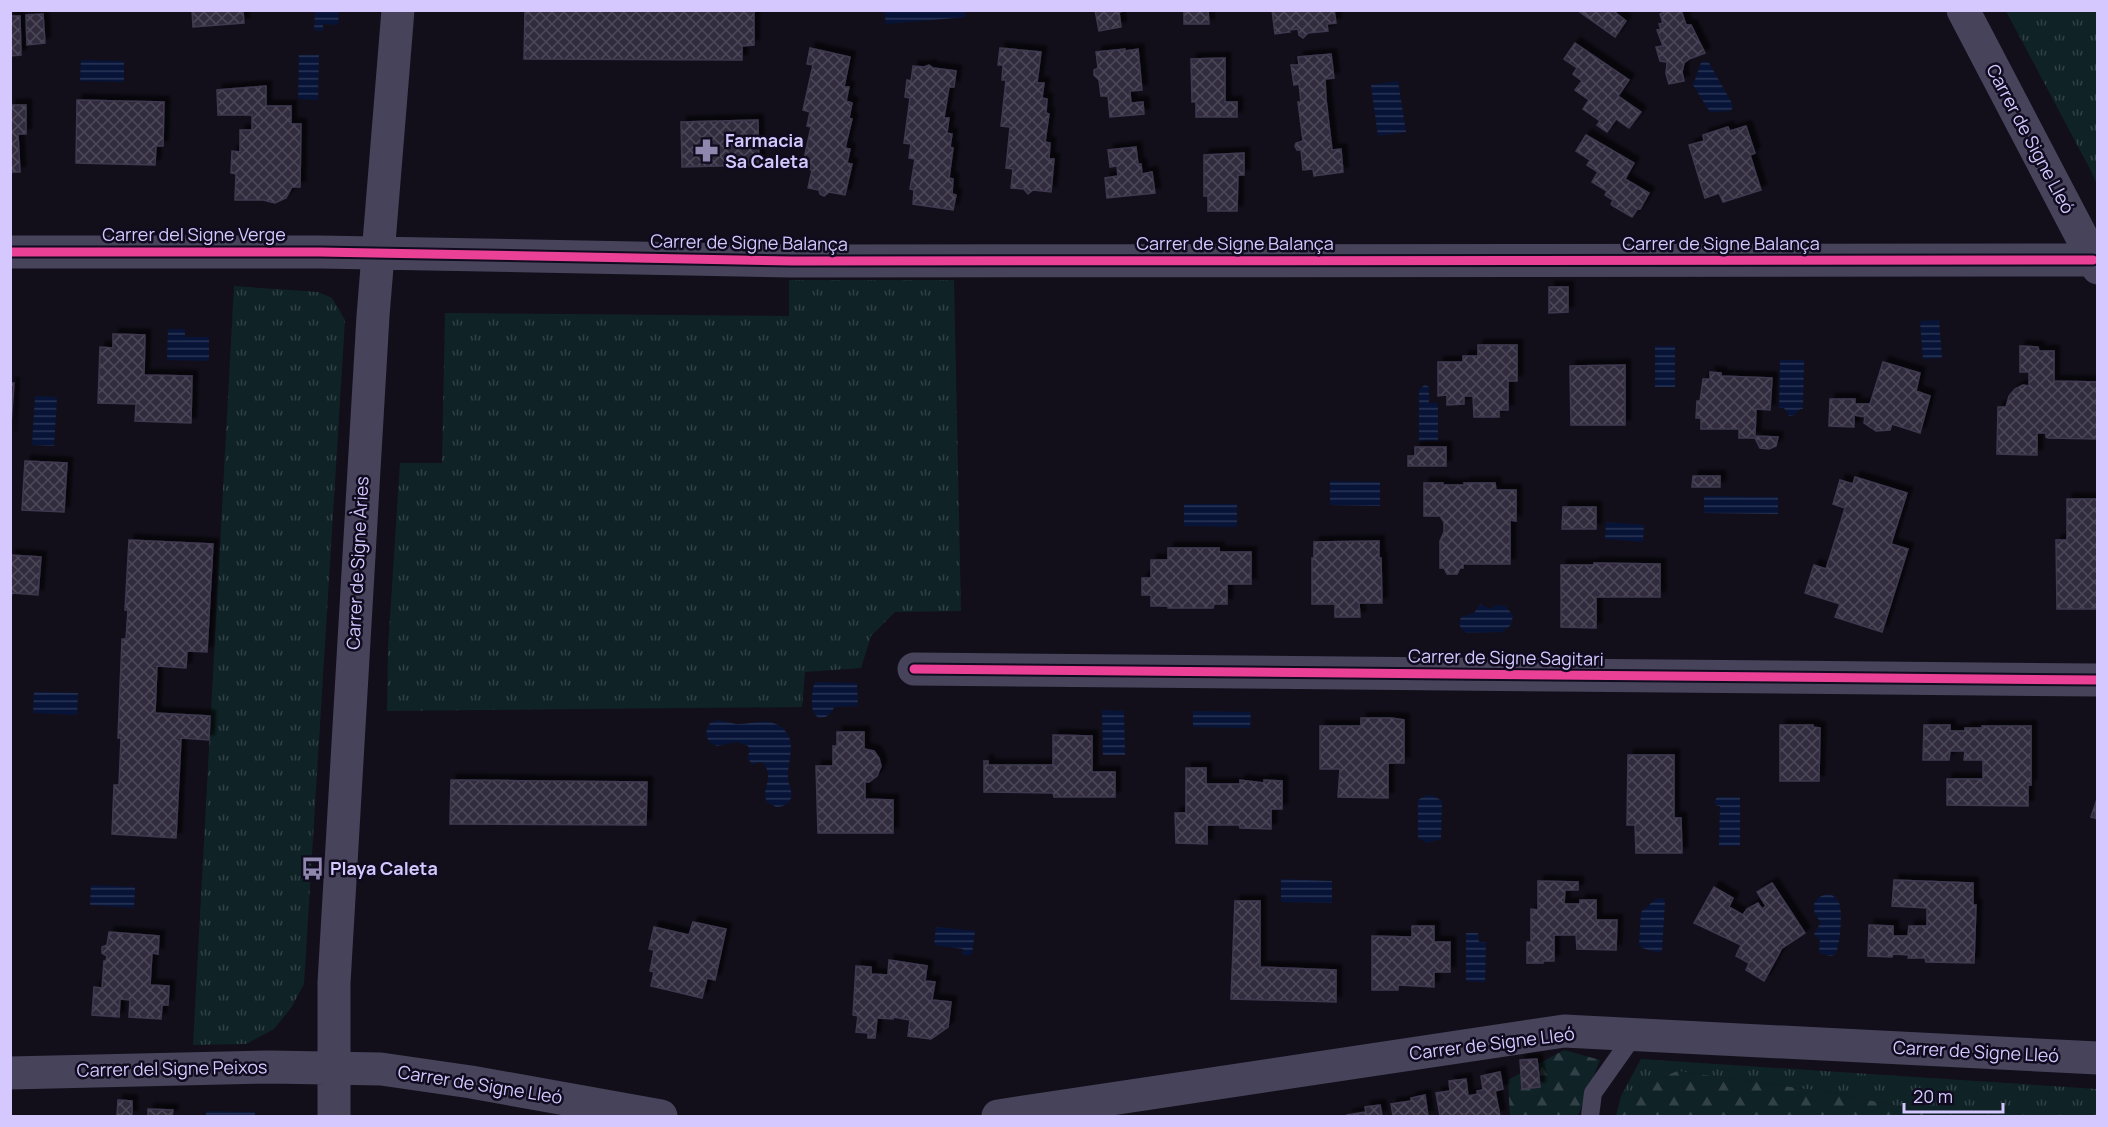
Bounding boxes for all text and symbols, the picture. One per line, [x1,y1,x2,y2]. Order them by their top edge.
street label: Carrer de Signe Lleó [1981,59,2081,218]
place label: Farmacia Sa Caleta [725,128,809,173]
pharmacy icon: Farmacia Sa Caleta [694,138,720,164]
street label: Carrer del Signe Verge [102,222,286,246]
street label: Carrer de Signe Balança [650,228,848,256]
street label: Carrer de Signe Balança [1136,231,1334,255]
street label: Carrer de Signe Balança [1622,231,1820,255]
street label: Carrer de Signe Àries [340,476,374,650]
street label: Carrer de Signe Sagitari [1408,643,1604,671]
bus stop icon: Playa Caleta [299,856,325,882]
place label: Playa Caleta [330,856,438,880]
street label: Carrer de Signe Lleó [1408,1021,1576,1065]
street label: Carrer de Signe Lleó [1892,1035,2060,1067]
street label: Carrer del Signe Peixos [76,1054,268,1082]
street label: Carrer de Signe Lleó [396,1059,564,1109]
scale bar [1904,1076,2003,1114]
text: 20 m [1913,1084,1953,1108]

